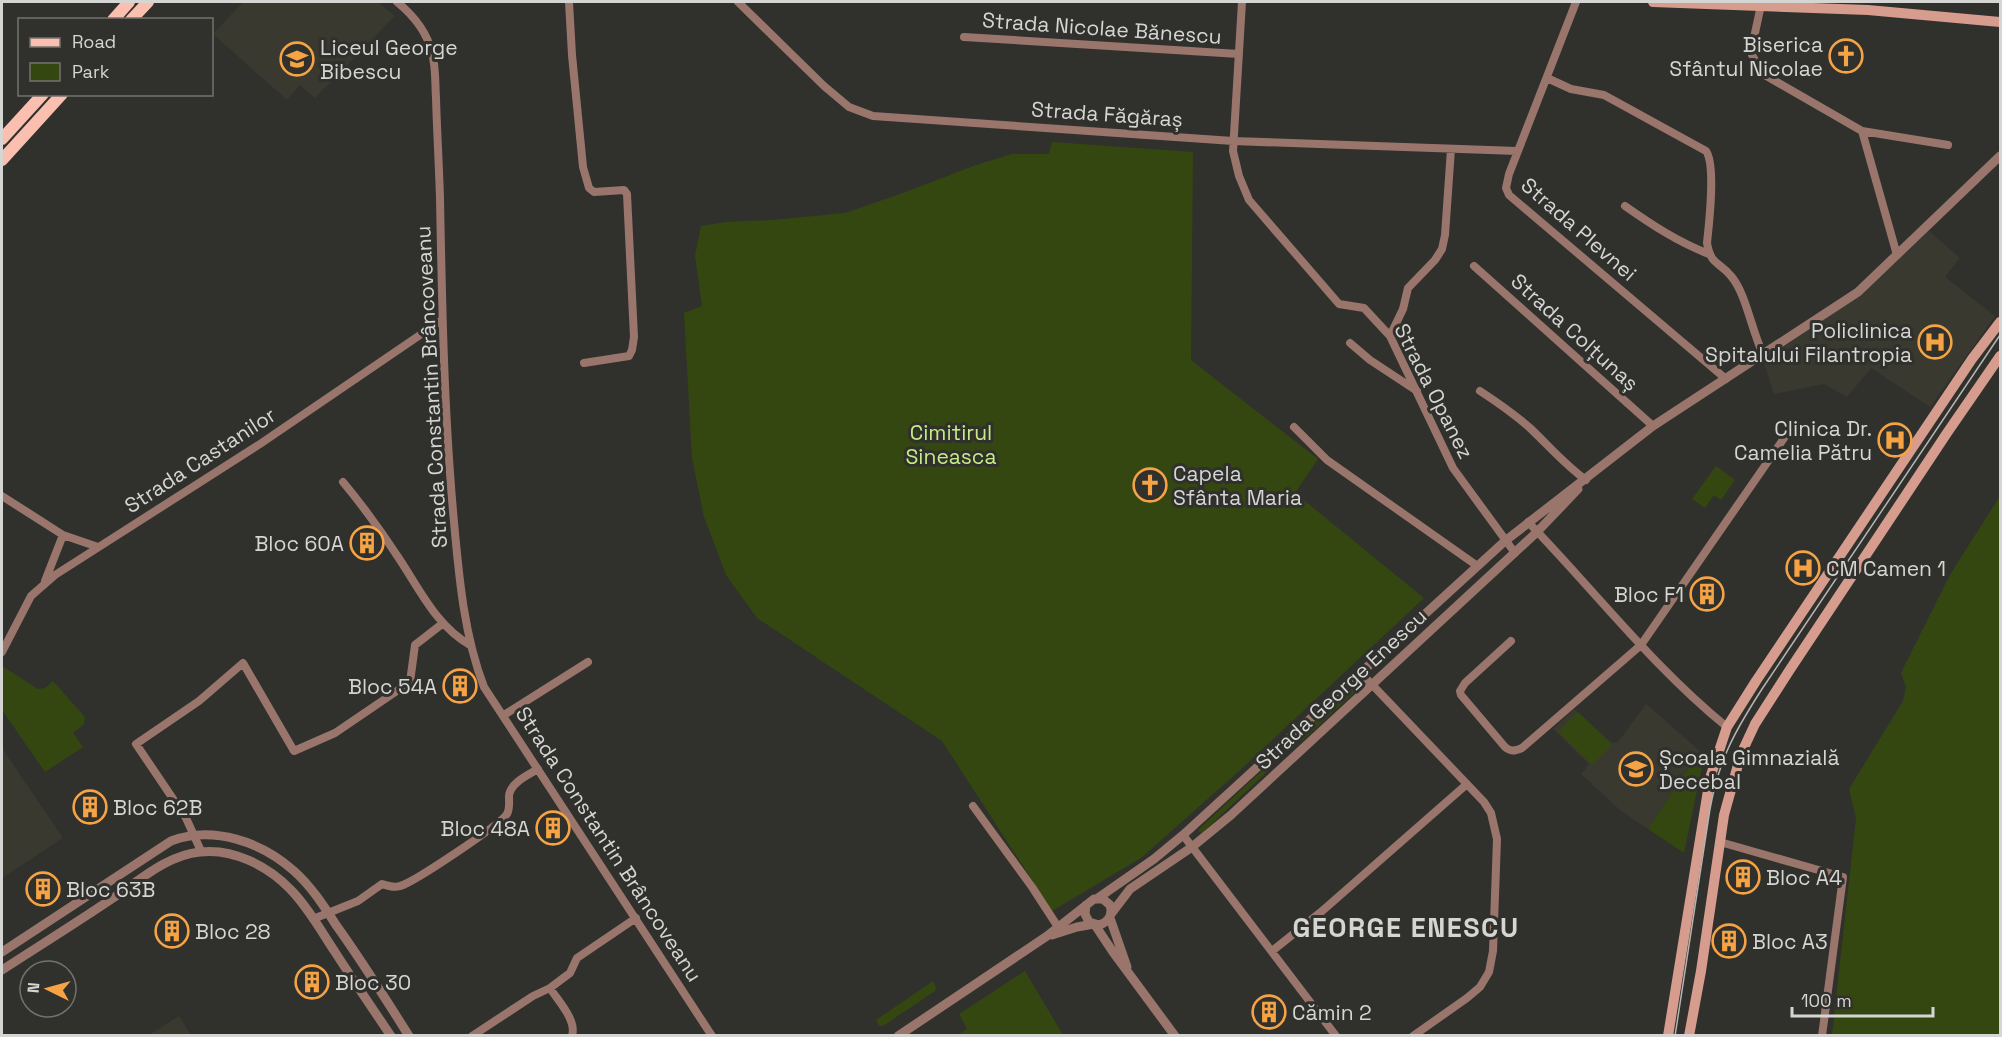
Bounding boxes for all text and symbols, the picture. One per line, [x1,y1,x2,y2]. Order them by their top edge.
street label: Strada Nicolae Bănescu [981,6,1223,50]
legend [18,18,213,96]
text: Road [72,30,116,53]
place label: Biserica Sfântul Nicolae [1669,31,1823,82]
place label: Liceul George Bibescu [320,34,458,85]
church icon: Biserica Sfântul Nicolae [1828,38,1864,74]
school or university icon: Liceul George Bibescu [279,41,315,77]
text: Park [72,60,110,83]
street label: Strada Făgăraș [1030,95,1184,133]
street label: Strada Plevnei [1516,171,1642,287]
street label: Strada Constantin Brâncoveanu [409,225,453,549]
street label: Strada Colțunaș [1505,267,1645,397]
place label: Policlinica Spitalului Filantropia [1705,317,1912,368]
street label: Strada Opanez [1388,319,1480,463]
hospital icon: Policlinica Spitalului Filantropia [1917,324,1953,360]
street label: Strada Castanilor [119,401,281,519]
place label: Clinica Dr. Camelia Pătru [1734,415,1872,466]
park label: Cimitirul Sineasca [905,419,997,470]
hospital icon: Clinica Dr. Camelia Pătru [1877,422,1913,458]
place label: Capela Sfânta Maria [1173,460,1302,511]
church icon: Capela Sfânta Maria [1132,467,1168,503]
building icon: Bloc 60A [349,525,385,561]
place label: Bloc 60A [254,530,344,557]
hospital icon: CM Camen 1 [1785,550,1821,586]
place label: CM Camen 1 [1826,555,1946,582]
building icon: Bloc F1 [1689,576,1725,612]
place label: Bloc F1 [1614,581,1684,608]
street label: Strada George Enescu [1250,603,1432,775]
building icon: Bloc 54A [442,668,478,704]
place label: Bloc 54A [348,673,437,700]
street label: Strada Constantin Brâncoveanu [510,701,708,987]
place label: Școala Gimnazială Decebal [1659,744,1840,795]
school or university icon: Școala Gimnazială Decebal [1618,751,1654,787]
building icon: Bloc 62B [72,789,108,825]
place label: Bloc 62B [113,794,202,821]
building icon: Bloc 48A [535,810,571,846]
place label: Bloc 48A [441,815,530,842]
building icon: Bloc A4 [1725,859,1761,895]
place label: Bloc A4 [1766,864,1842,891]
building icon: Bloc 63B [25,871,61,907]
place label: Bloc 63B [66,876,155,903]
district label: GEORGE ENESCU [1292,910,1520,945]
building icon: Bloc 28 [154,913,190,949]
place label: Bloc 28 [195,918,271,945]
building icon: Bloc A3 [1711,923,1747,959]
place label: Bloc A3 [1752,928,1828,955]
north arrow [18,959,78,1019]
building icon: Bloc 30 [294,964,330,1000]
place label: Bloc 30 [335,969,411,996]
scale bar [1792,980,1933,1018]
text: N [23,981,44,994]
text: 100 m [1801,989,1852,1012]
building icon: Cămin 2 [1251,994,1287,1030]
place label: Cămin 2 [1292,999,1372,1026]

